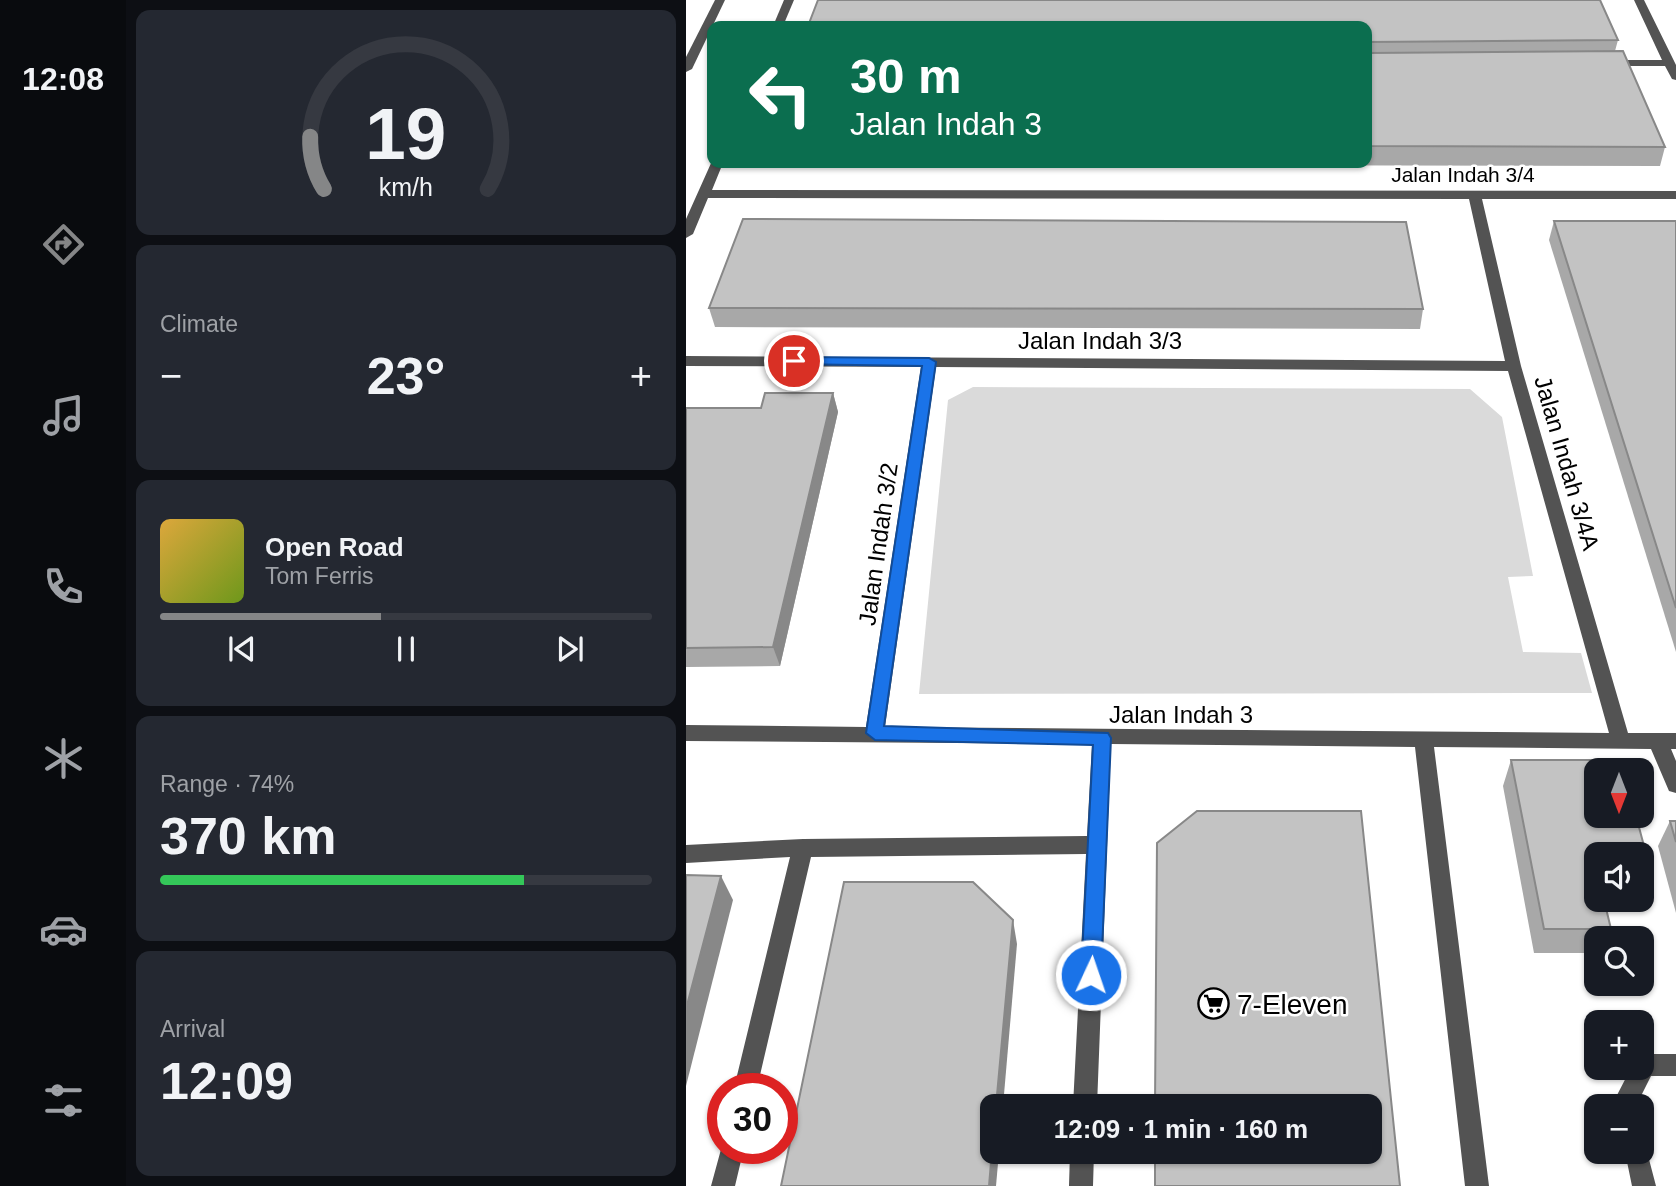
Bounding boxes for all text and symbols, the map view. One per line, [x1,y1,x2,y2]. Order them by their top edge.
icon: left [735,49,826,140]
text: 30 m [850,49,962,103]
text: 12:08 [22,61,104,97]
text: 19 [366,93,446,174]
text: Jalan Indah 3 [850,106,1042,142]
street label: Jalan Indah 3/4 [1391,163,1535,186]
text: km/h [379,172,433,200]
icon: directions [39,220,88,269]
text: Climate [160,311,238,337]
street label: Jalan Indah 3/3 [1018,327,1182,354]
pin [764,331,824,391]
icon: arrive [775,342,813,380]
text: 23° [367,347,445,405]
text: − [160,355,182,397]
text: + [630,355,652,397]
street label: Jalan Indah 3/4A [1529,373,1605,553]
icon: music [39,391,88,440]
street label: Jalan Indah 3/2 [853,461,903,627]
text: Open Road [265,532,404,562]
icon: phone [39,562,88,611]
text: Tom Ferris [265,563,374,589]
icon: previous [223,630,261,668]
icon: pause [387,630,425,668]
icon: next [551,630,589,668]
street label: Jalan Indah 3 [1109,701,1253,728]
icon: climate [39,734,88,783]
north arrow [1584,758,1654,828]
map controls [1584,758,1654,1164]
text: Range · 74% [160,771,294,797]
text: 370 km [160,807,336,865]
button: sound [1584,842,1654,912]
icon: car [39,905,88,954]
button: search [1584,926,1654,996]
position arrow [1054,938,1128,1012]
supermarket icon: 7-Eleven [1197,987,1231,1021]
place label: 7-Eleven [1237,989,1348,1020]
button: + [1584,1010,1654,1080]
text: Arrival [160,1016,225,1042]
text: 12:09 [160,1052,293,1110]
speed limit sign: 30 [707,1073,798,1164]
icon: filters [39,1076,88,1125]
button: − [1584,1094,1654,1164]
text: 12:09 · 1 min · 160 m [1054,1114,1308,1144]

